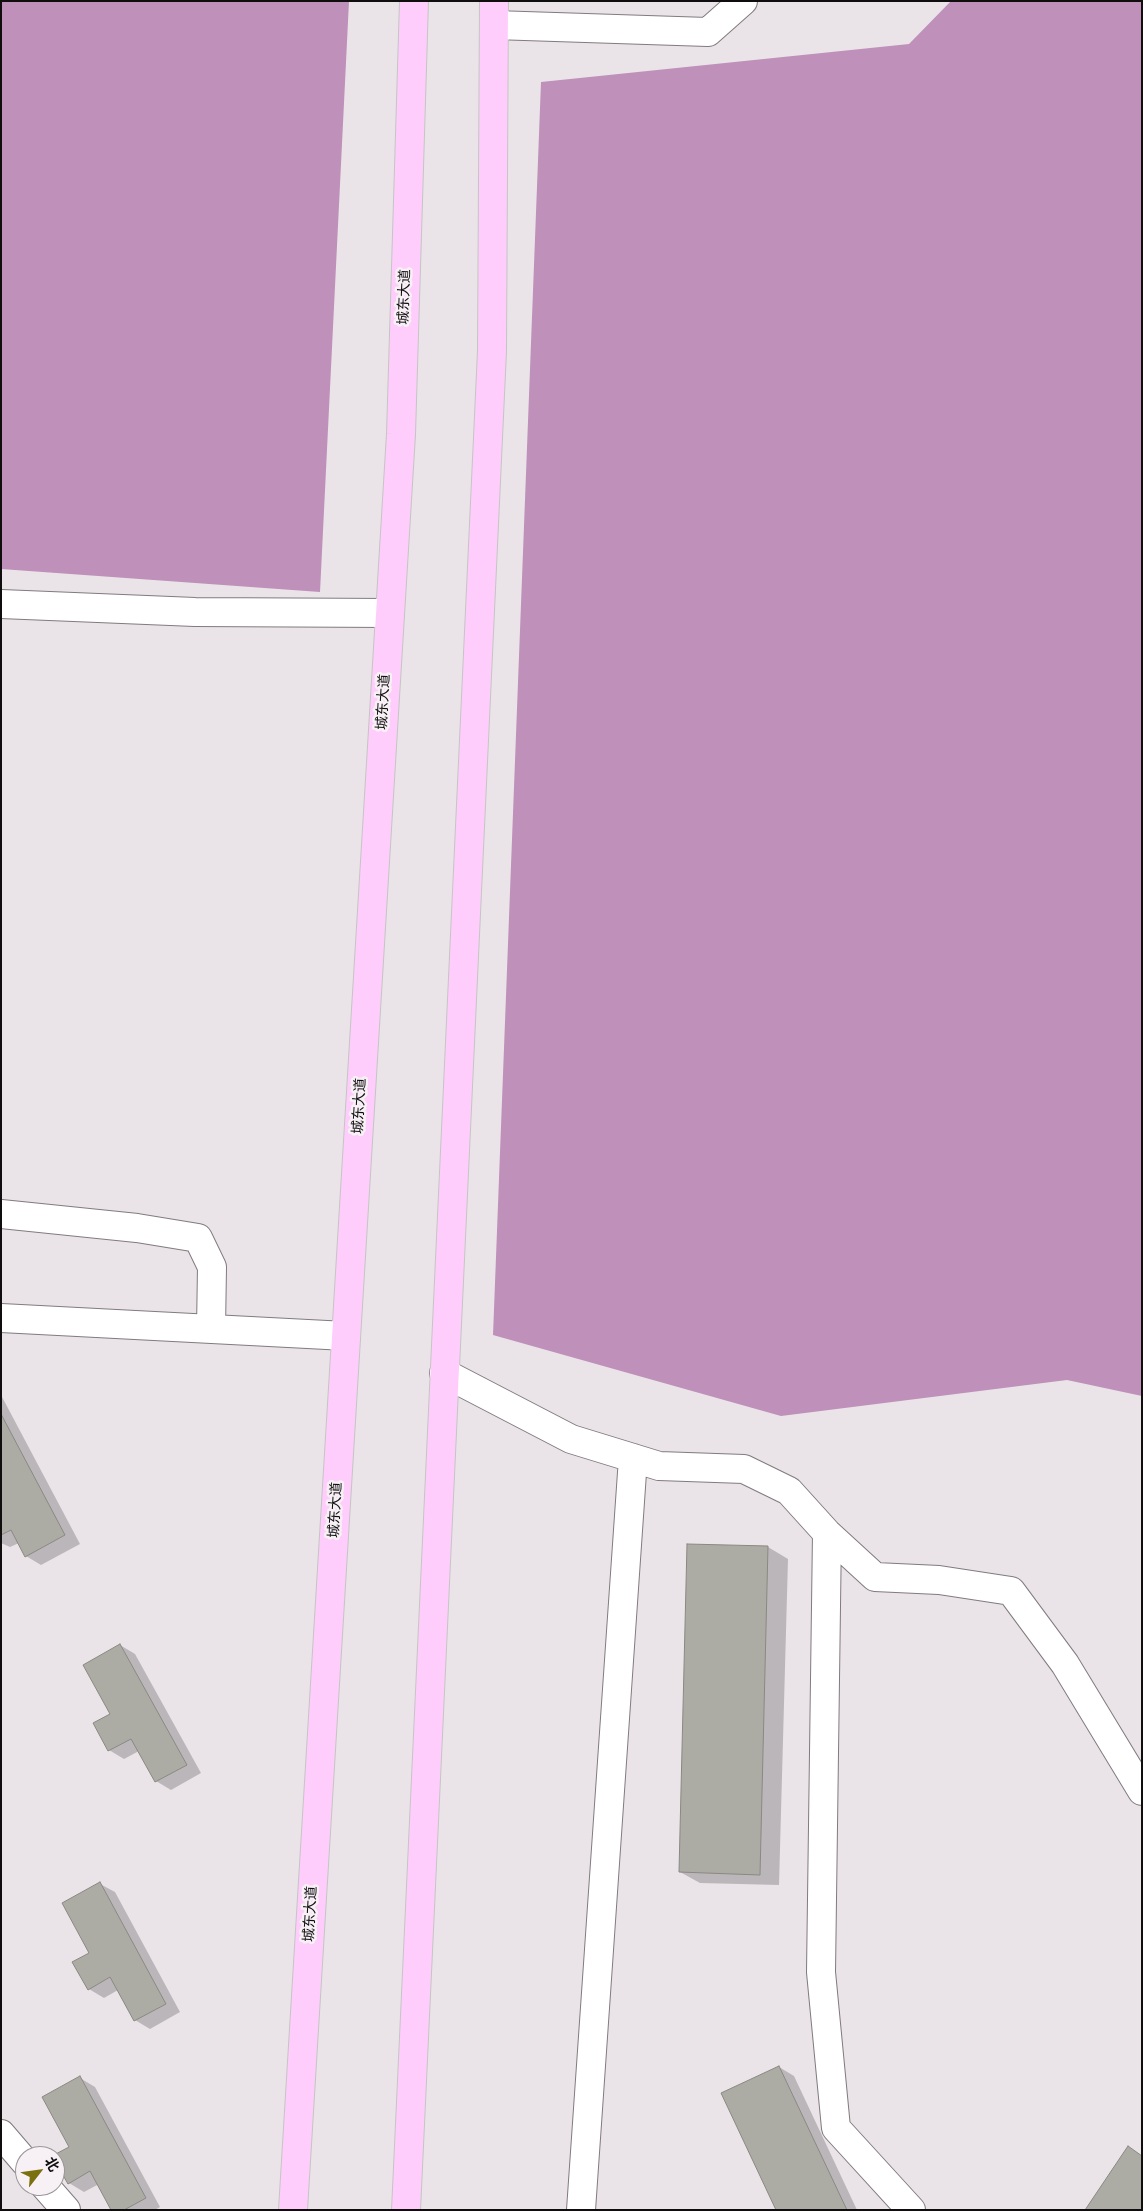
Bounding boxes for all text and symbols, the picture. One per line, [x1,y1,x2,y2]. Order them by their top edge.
street label: 城东大道 [396,269,414,325]
street label: 城东大道 [374,674,394,730]
street label: 城东大道 [350,1078,370,1134]
street label: 城东大道 [326,1482,346,1538]
street label: 城东大道 [301,1886,321,1942]
north arrow [15,2146,65,2196]
text: 北 [42,2154,63,2174]

